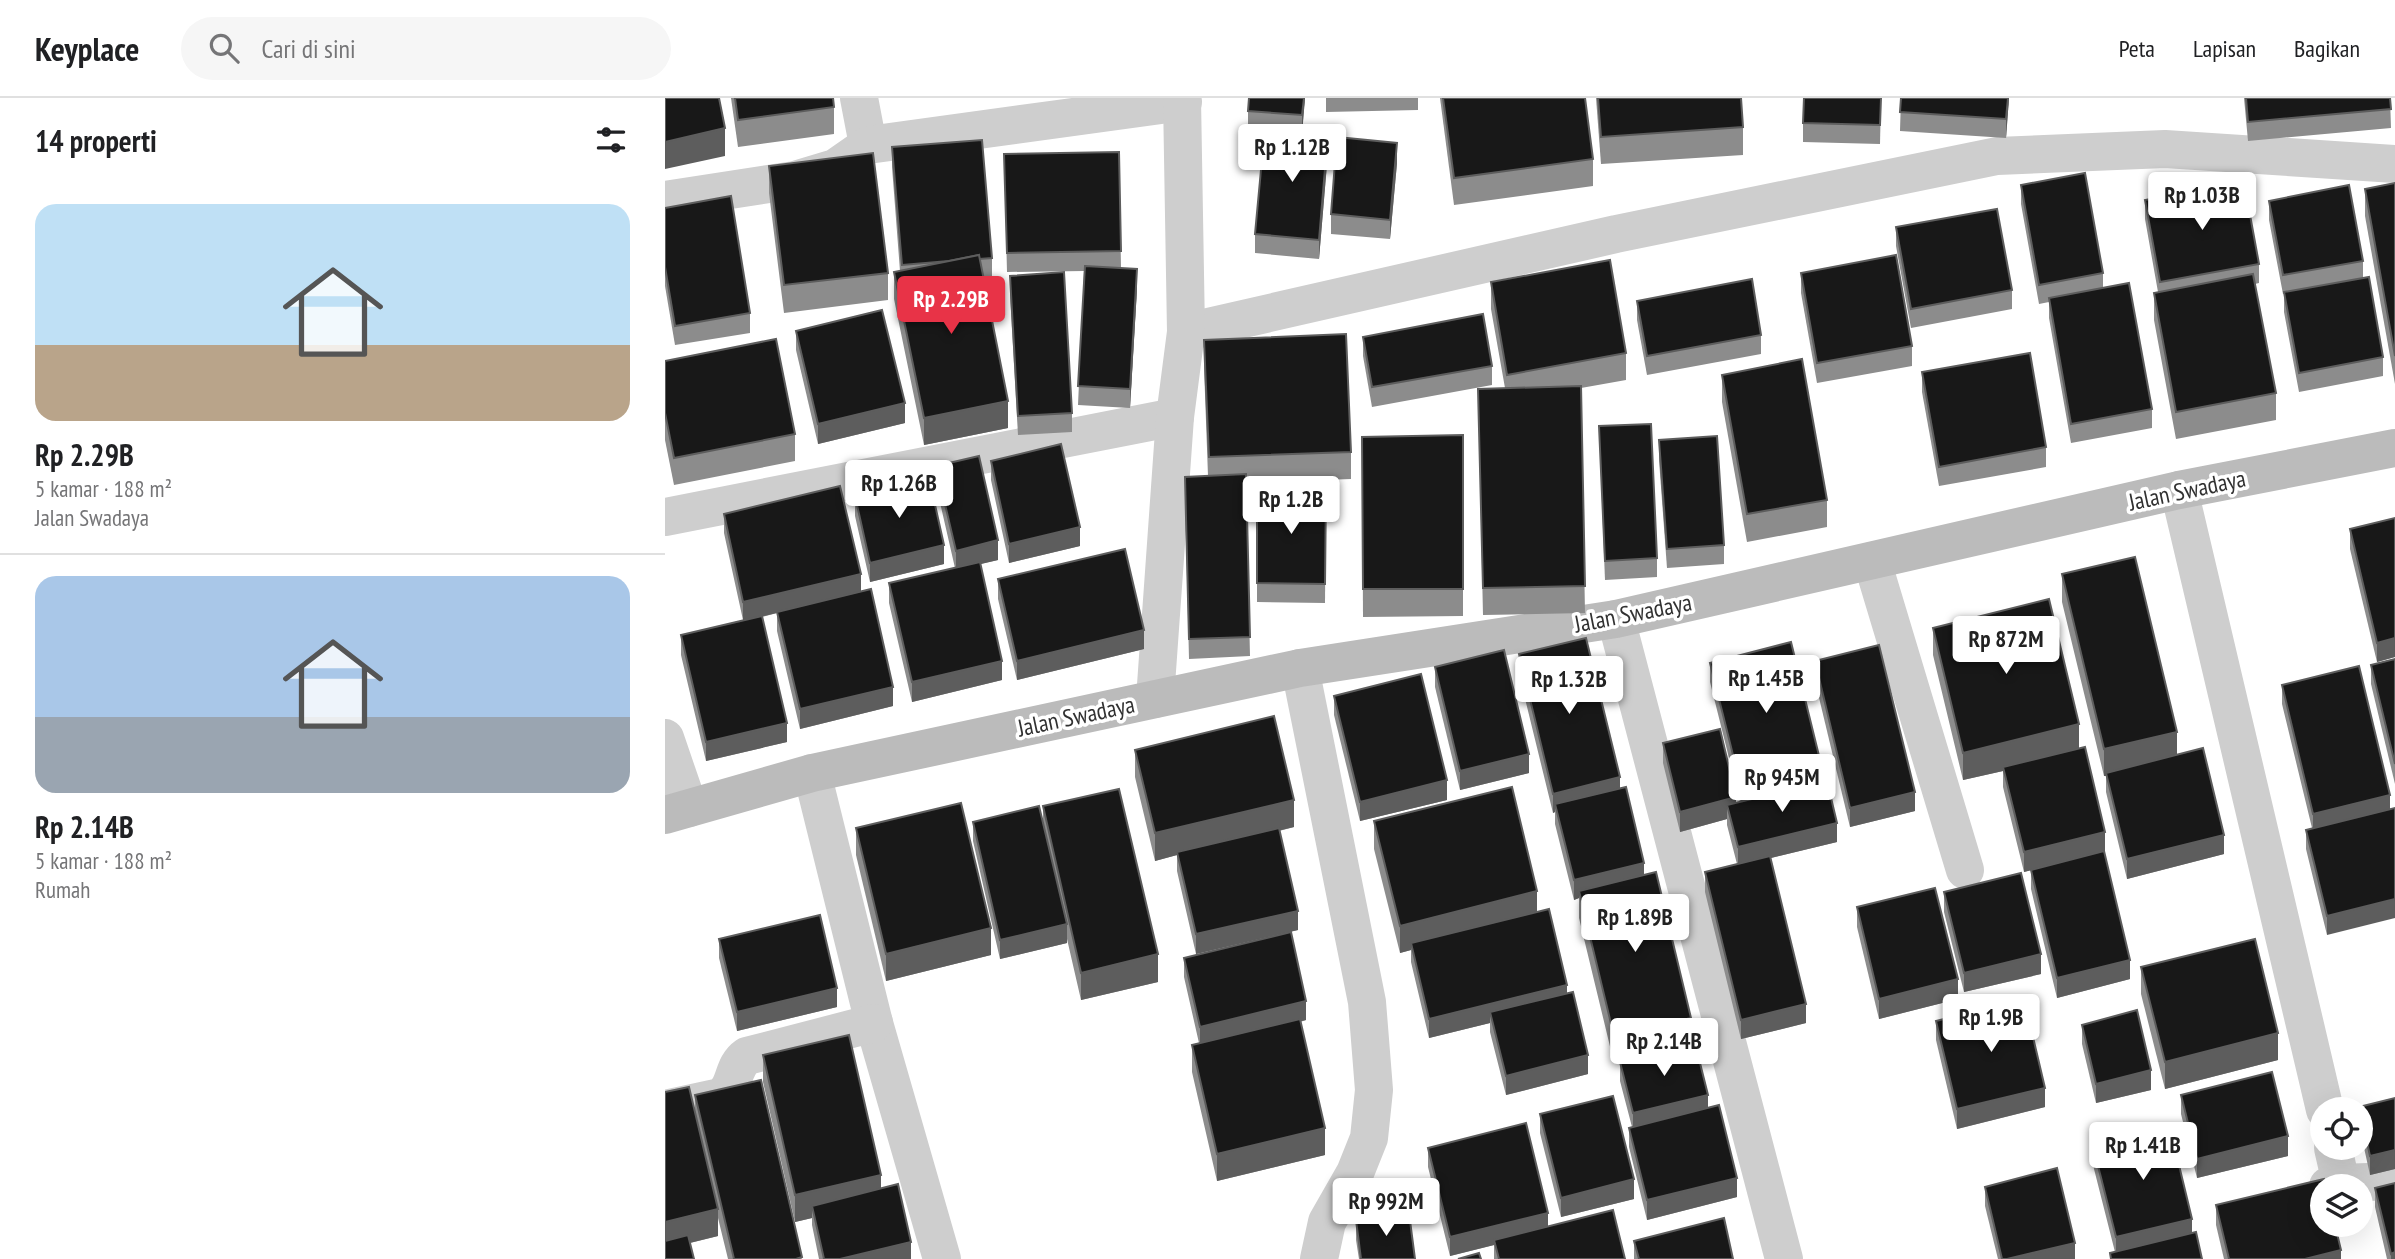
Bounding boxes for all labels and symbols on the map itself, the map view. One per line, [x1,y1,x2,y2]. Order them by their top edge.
pin: Rp 1.12B [1220,125,1364,184]
pin: Rp 1.03B [2130,172,2274,232]
pin: Rp 2.29B [879,276,1023,336]
pin: Rp 1.26B [827,460,971,520]
street label: Jalan Swadaya [2125,462,2248,518]
pin: Rp 1.2B [1226,476,1356,536]
street label: Jalan Swadaya [1571,586,1694,640]
pin: Rp 872M [1941,616,2071,676]
pin: Rp 1.32B [1497,656,1641,716]
pin: Rp 1.45B [1694,656,1838,715]
street label: Jalan Swadaya [1014,688,1137,744]
pin: Rp 945M [1717,754,1847,814]
pin: Rp 1.89B [1563,894,1707,954]
pin: Rp 1.9B [1926,995,2056,1054]
pin: Rp 2.14B [1592,1018,1736,1078]
pin: Rp 1.41B [2071,1122,2215,1182]
pin: Rp 992M [1321,1178,1451,1238]

